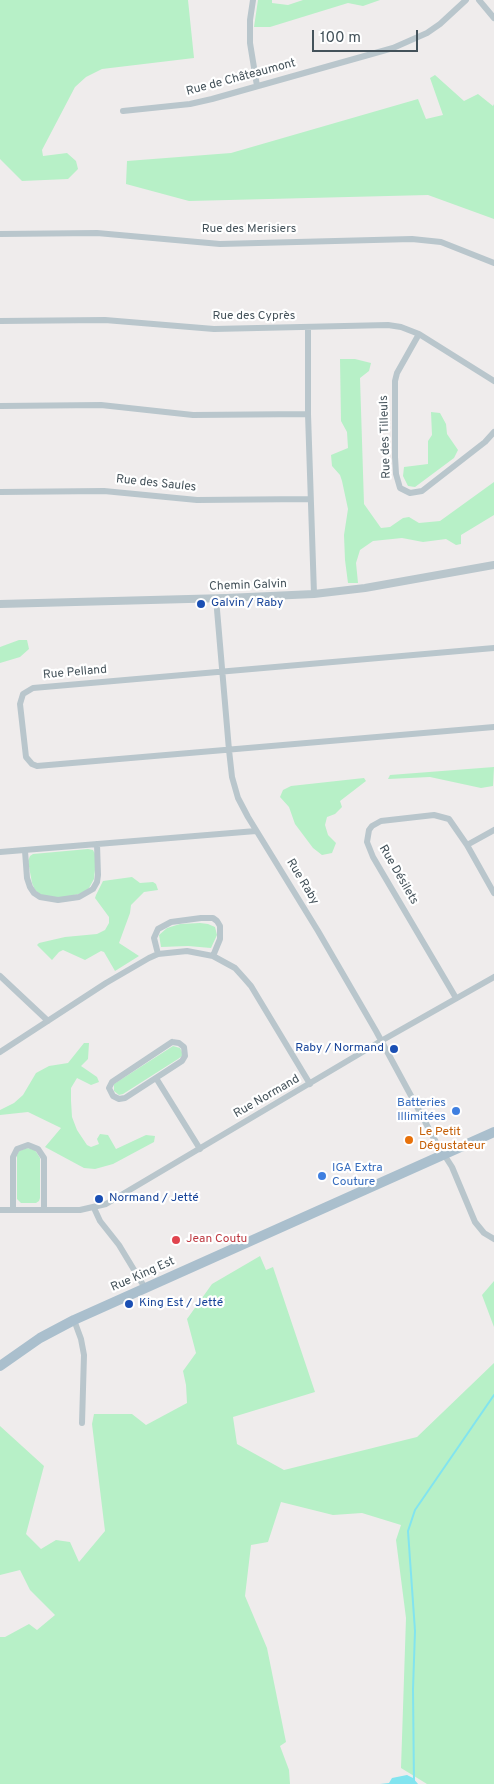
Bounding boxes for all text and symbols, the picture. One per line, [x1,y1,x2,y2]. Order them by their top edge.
scale bar [314,20,420,52]
text: 100 m [320,29,361,48]
street label: Rue de Châteaumont [185,56,297,100]
street label: Rue des Merisiers [202,223,296,237]
street label: Rue des Cyprès [213,310,295,324]
street label: Rue des Tilleuls [377,395,395,479]
street label: Rue des Saules [115,473,197,495]
street label: Chemin Galvin [209,577,287,595]
place label: Galvin / Raby [211,597,283,611]
marker: Galvin / Raby [195,598,207,610]
street label: Rue Pelland [42,663,108,683]
street label: Rue Désilets [375,843,421,907]
street label: Rue Raby [283,856,321,908]
place label: Raby / Normand [295,1042,384,1056]
marker: Raby / Normand [388,1043,400,1055]
street label: Rue Normand [231,1072,303,1122]
place label: Batteries Illimitées [397,1097,446,1125]
marker: Batteries Illimitées [450,1105,462,1117]
place label: Le Petit Dégustateur [419,1126,485,1154]
marker: Le Petit Dégustateur [403,1134,415,1146]
place label: IGA Extra Couture [332,1162,382,1190]
marker: IGA Extra Couture [316,1170,328,1182]
place label: Normand / Jetté [109,1192,199,1206]
marker: Normand / Jetté [93,1193,105,1205]
place label: Jean Coutu [186,1233,247,1247]
marker: Jean Coutu [170,1234,182,1246]
street label: Rue King Est [109,1255,177,1295]
place label: King Est / Jetté [139,1297,223,1311]
marker: King Est / Jetté [123,1298,135,1310]

